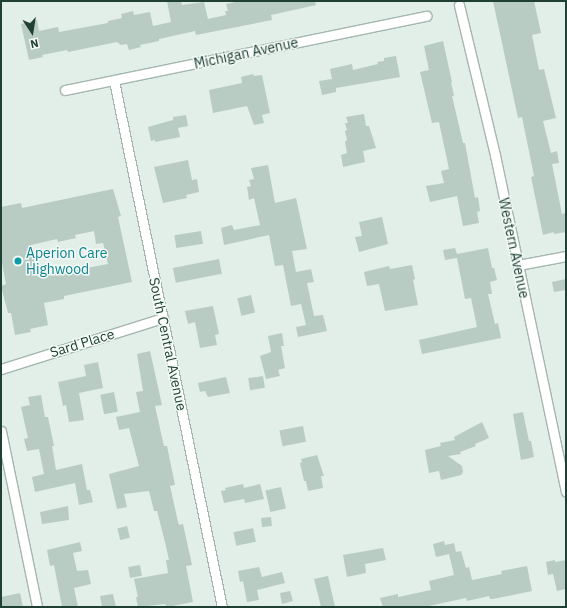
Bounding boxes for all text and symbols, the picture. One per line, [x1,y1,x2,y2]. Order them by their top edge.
north arrow [12,12,52,52]
street label: Michigan Avenue [192,34,300,72]
text: N [29,36,40,51]
street label: Western Avenue [495,196,533,300]
place label: Aperion Care Highwood [26,245,107,278]
marker: Aperion Care Highwood [13,256,23,266]
street label: South Central Avenue [146,276,190,412]
street label: Sard Place [48,325,116,361]

